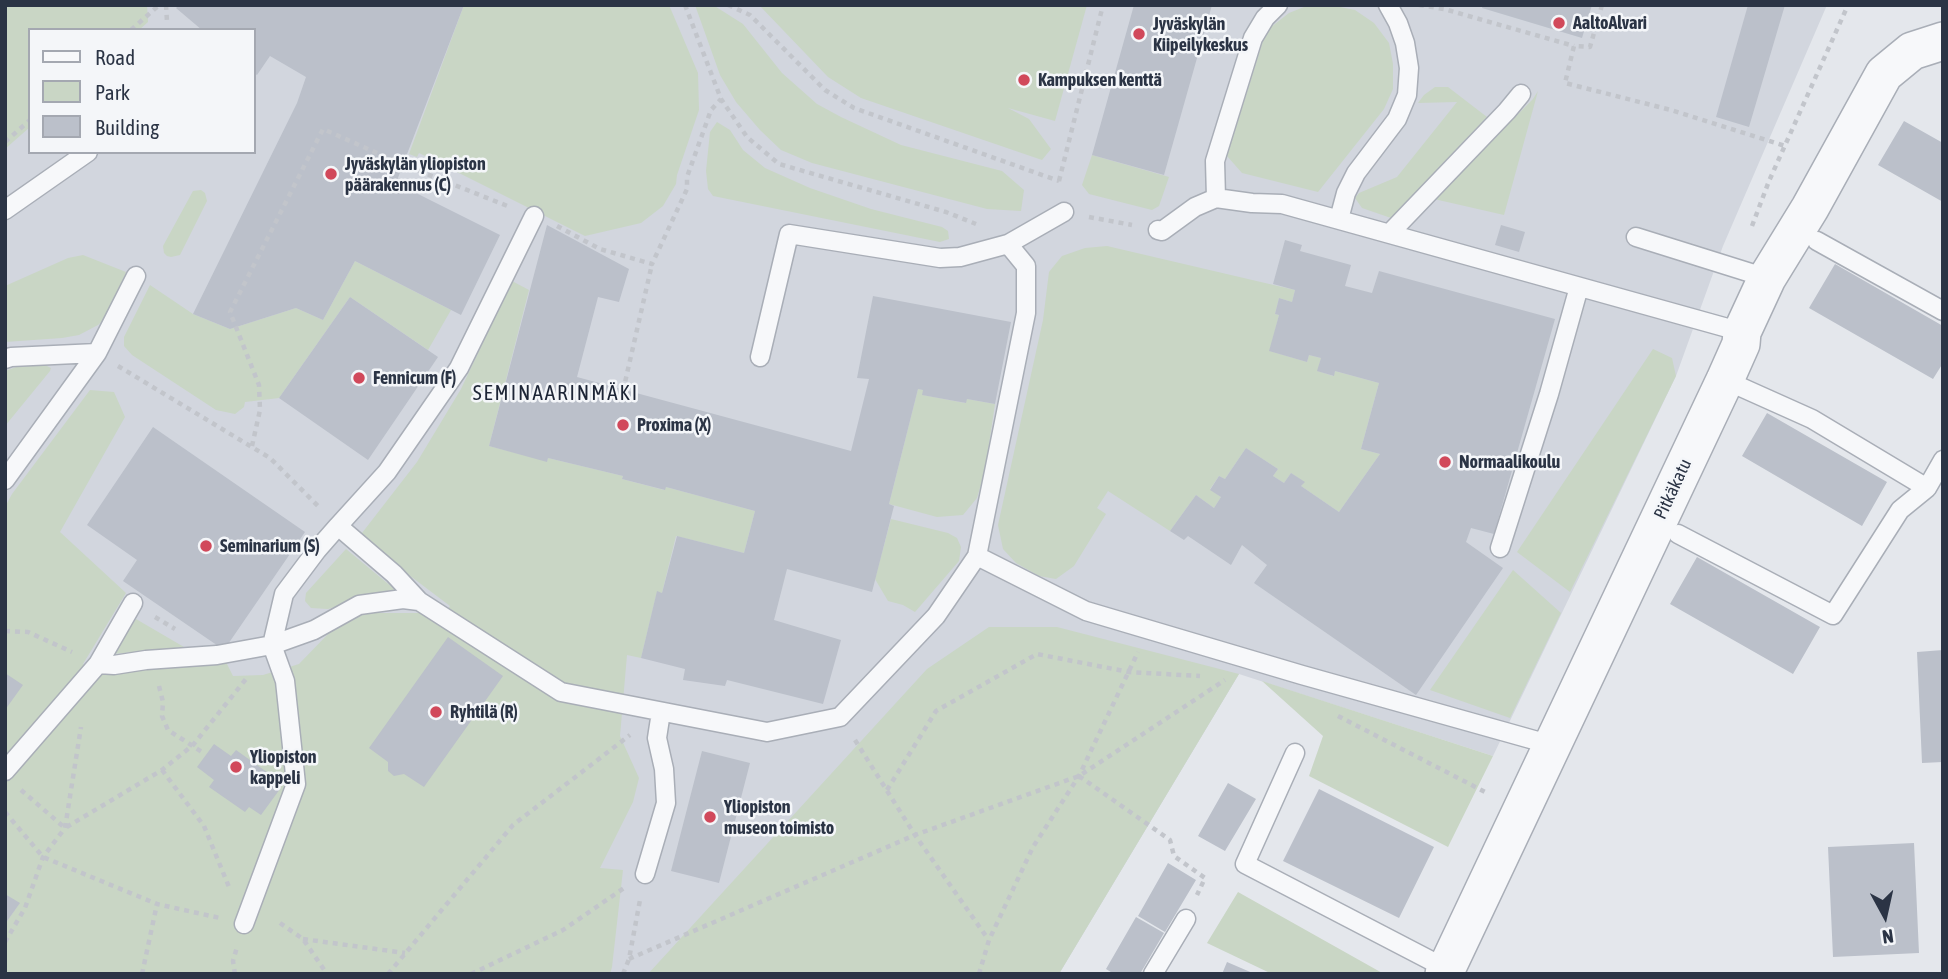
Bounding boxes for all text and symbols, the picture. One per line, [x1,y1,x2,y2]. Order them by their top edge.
place label: AaltoAlvari [1573,12,1647,34]
place label: Jyväskylän Kiipeilykeskus [1153,13,1248,56]
marker: AaltoAlvari [1551,15,1567,31]
marker: Jyväskylän Kiipeilykeskus [1131,26,1147,42]
legend [28,28,256,154]
text: Road [95,45,135,69]
place label: Kampuksen kenttä [1038,69,1162,91]
marker: Kampuksen kenttä [1016,72,1032,88]
text: Park [95,80,130,104]
text: Building [95,115,159,139]
place label: Jyväskylän yliopiston päärakennus (C) [345,153,486,196]
marker: Jyväskylän yliopiston päärakennus (C) [323,166,339,182]
place label: Fennicum (F) [373,367,456,389]
marker: Fennicum (F) [351,370,367,386]
district label: SEMINAARINMÄKI [475,380,637,406]
place label: Proxima (X) [637,414,711,436]
marker: Proxima (X) [615,417,631,433]
place label: Normaalikoulu [1459,451,1560,473]
marker: Normaalikoulu [1437,454,1453,470]
street label: Pitkäkatu [1650,455,1696,523]
place label: Seminarium (S) [220,535,320,557]
marker: Seminarium (S) [198,538,214,554]
place label: Ryhtilä (R) [450,701,518,723]
marker: Ryhtilä (R) [428,704,444,720]
place label: Yliopiston kappeli [250,746,317,788]
marker: Yliopiston kappeli [228,759,244,775]
place label: Yliopiston museon toimisto [724,796,834,838]
marker: Yliopiston museon toimisto [702,809,718,825]
north arrow [1850,881,1920,951]
text: N [1881,925,1895,948]

